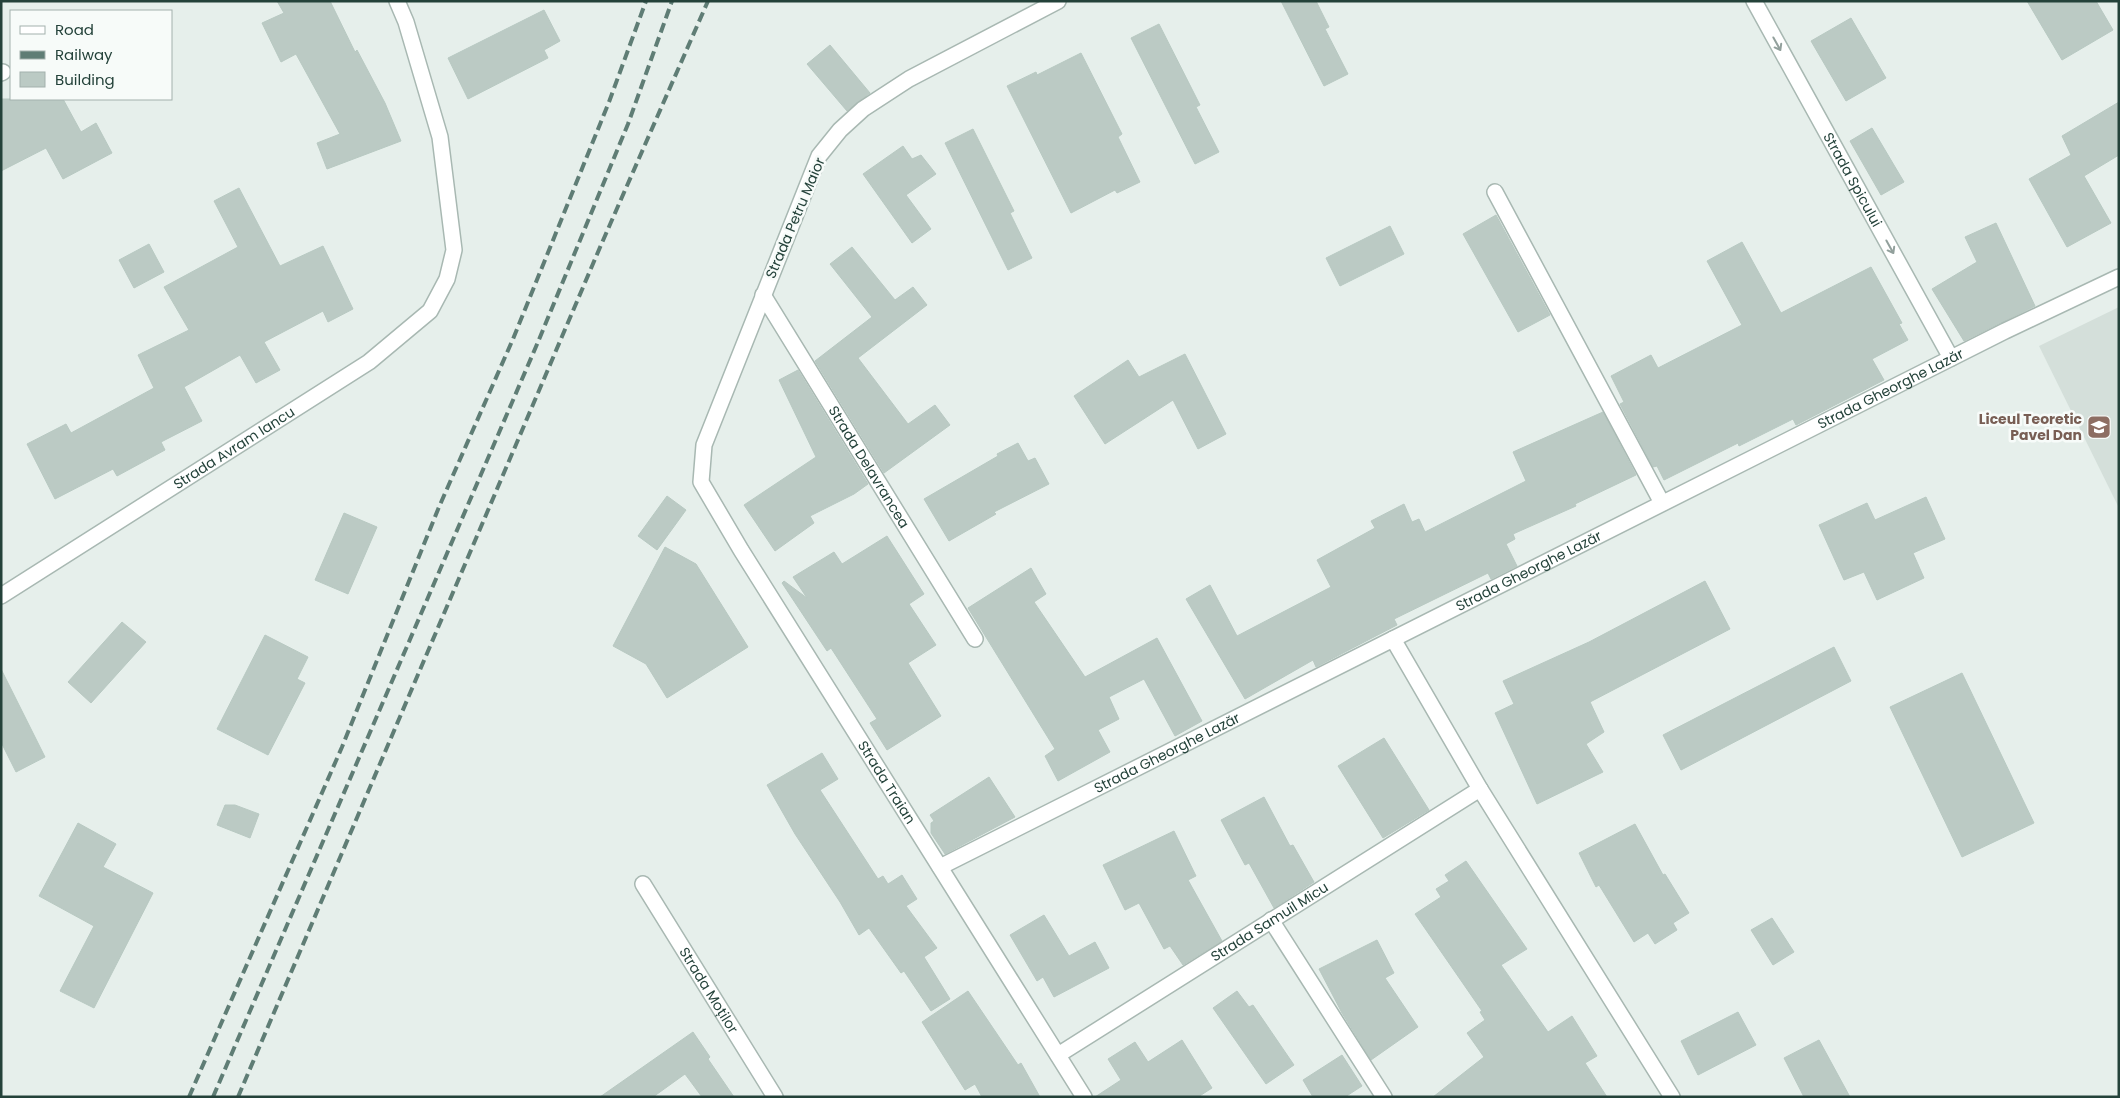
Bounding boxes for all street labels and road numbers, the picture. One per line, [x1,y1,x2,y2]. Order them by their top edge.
street label: Strada Spicului [1818,129,1887,230]
street label: Strada Petru Maior [760,154,830,282]
street label: Strada Gheorghe Lazăr [1814,344,1967,434]
street label: Strada Avram Iancu [169,402,298,494]
street label: Strada Delavrancea [824,402,914,532]
street label: Strada Gheorghe Lazăr [1452,526,1605,616]
street label: Strada Gheorghe Lazăr [1090,708,1243,798]
street label: Strada Traian [853,737,920,828]
street label: Strada Samuil Micu [1207,877,1332,966]
street label: Strada Moților [675,943,743,1037]

